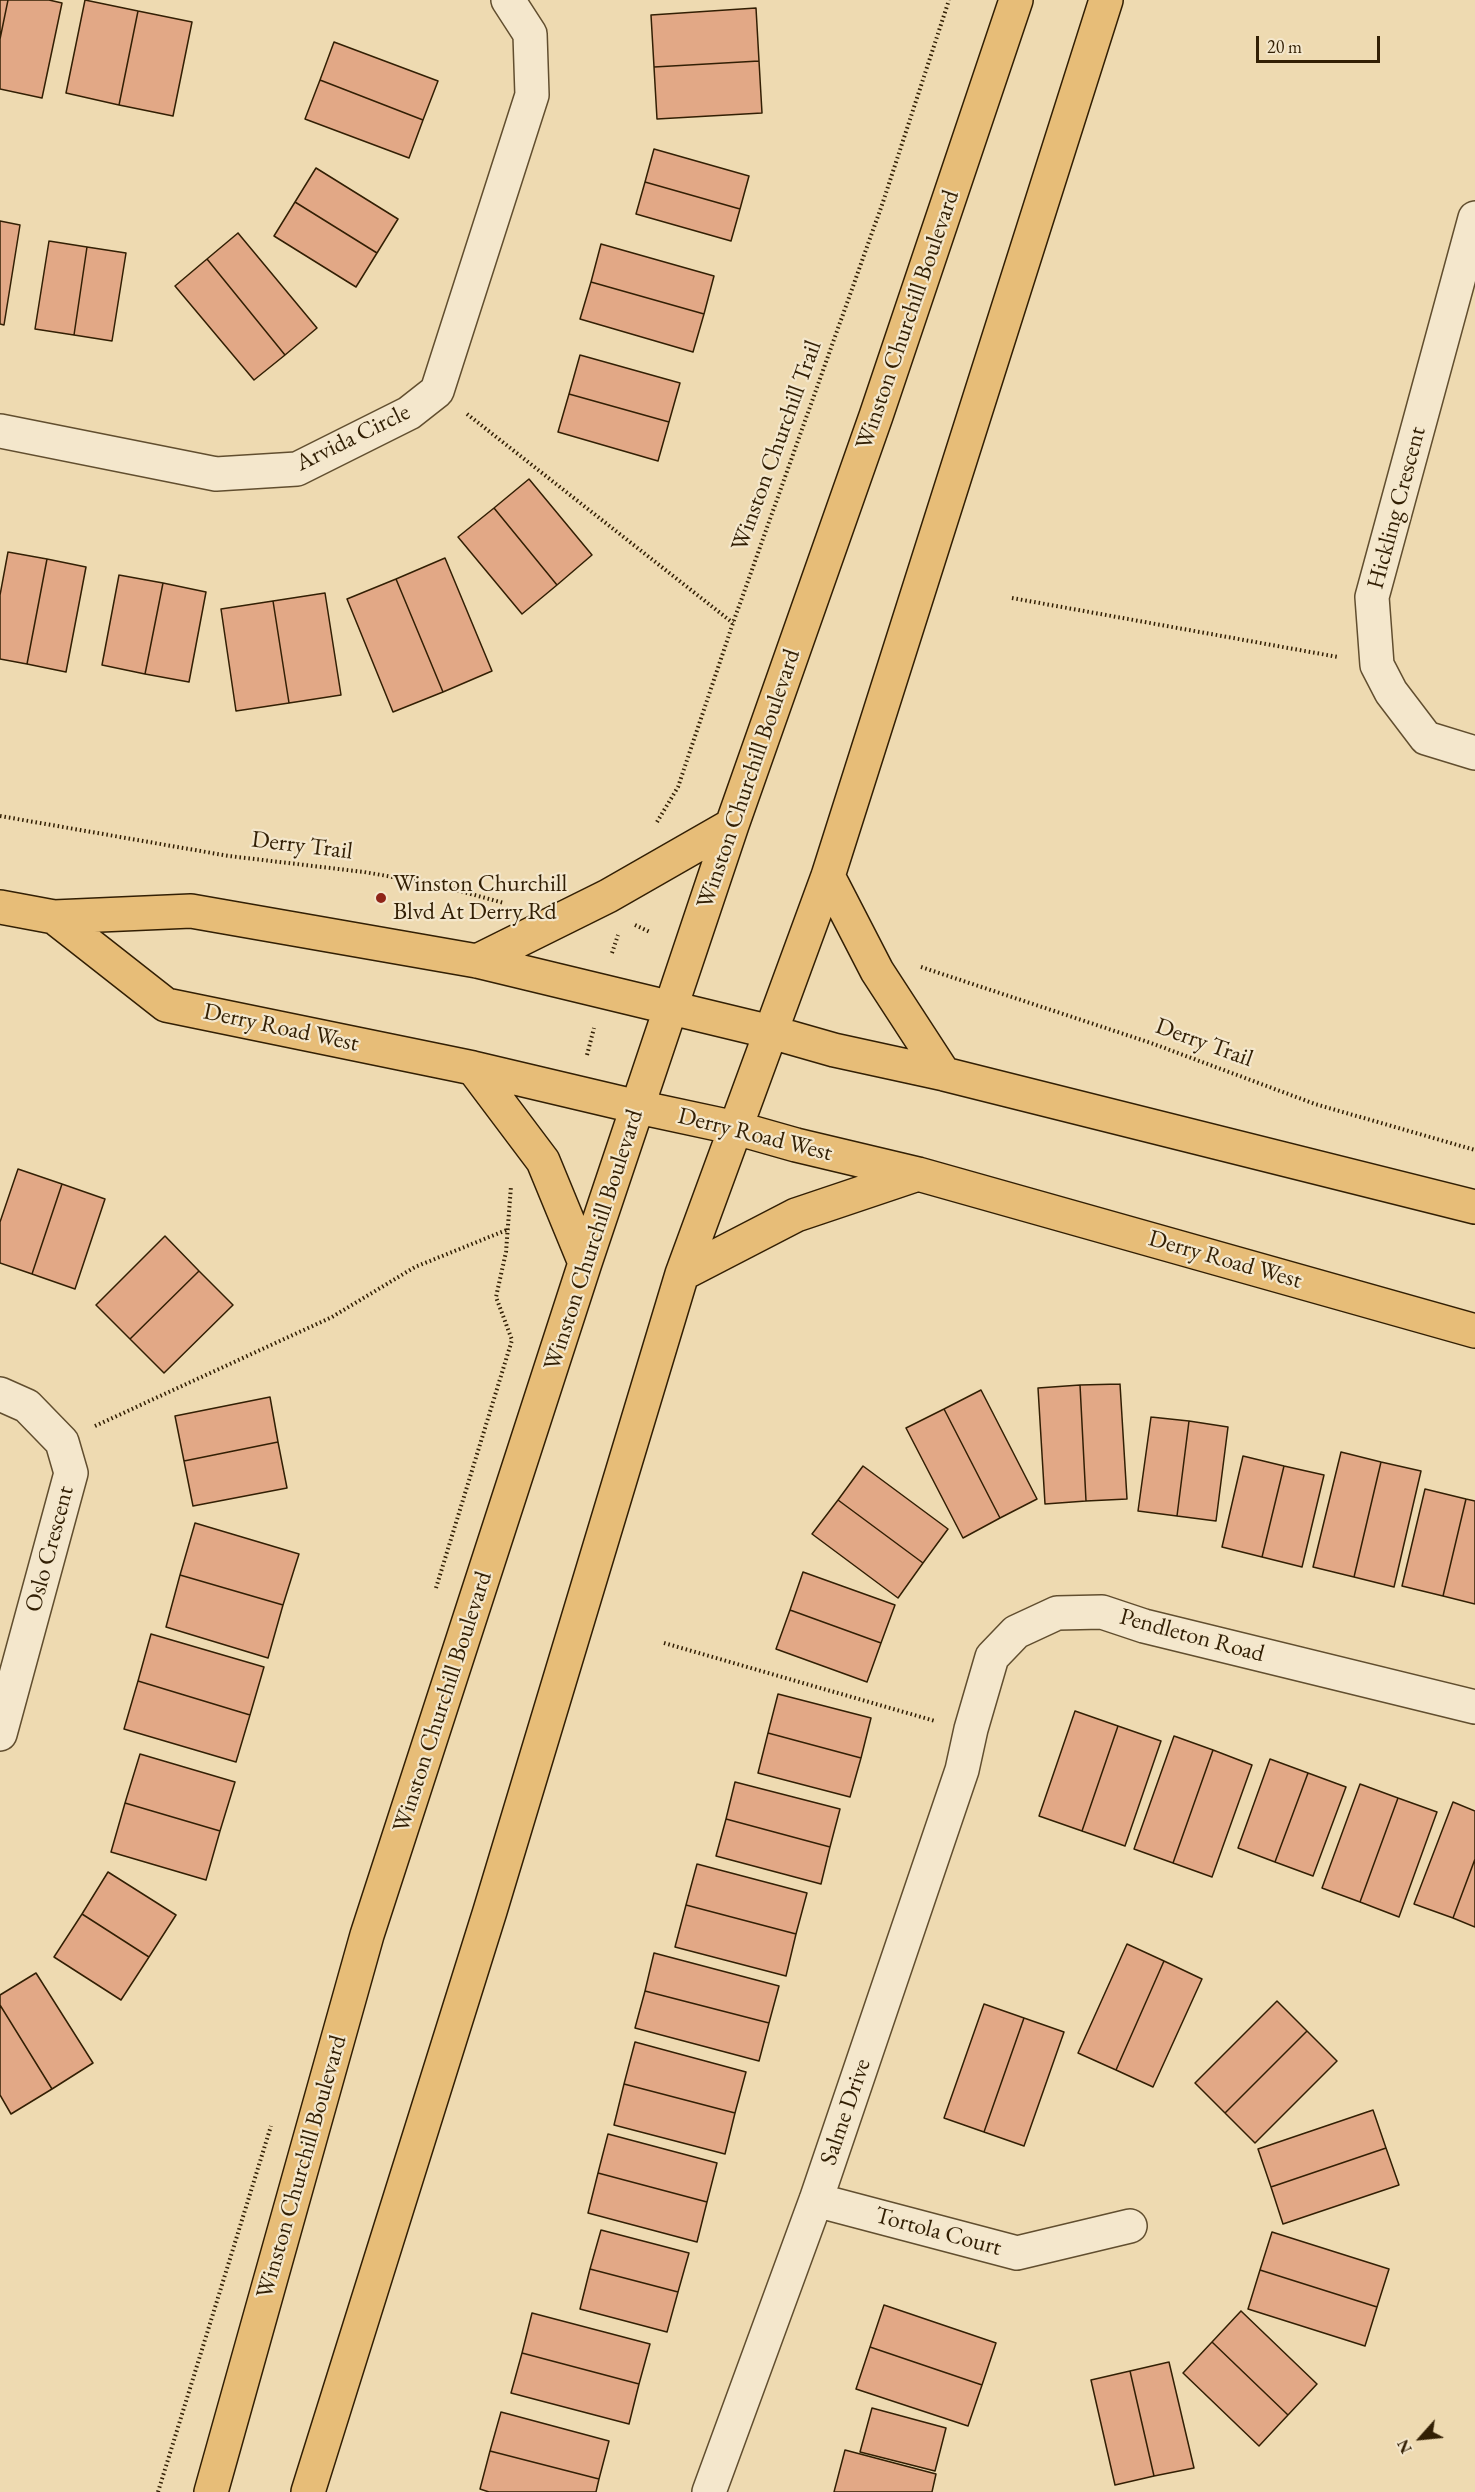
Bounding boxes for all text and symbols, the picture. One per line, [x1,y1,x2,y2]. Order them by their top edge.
scale bar [1259,24,1384,62]
text: 20 m [1267,35,1302,58]
street label: Winston Churchill Boulevard [850,186,966,454]
street label: Winston Churchill Trail [726,337,828,555]
street label: Arvida Circle [291,398,415,478]
street label: Hickling Crescent [1361,424,1433,592]
street label: Winston Churchill Boulevard [691,645,807,913]
street label: Derry Trail [250,826,354,866]
place label: Winston Churchill Blvd At Derry Rd [393,870,567,926]
marker: Winston Churchill Blvd At Derry Rd [374,891,388,905]
street label: Derry Road West [201,997,361,1059]
street label: Derry Trail [1151,1012,1257,1074]
street label: Derry Road West [675,1102,835,1168]
street label: Winston Churchill Boulevard [538,1106,650,1374]
street label: Derry Road West [1145,1224,1305,1296]
street label: Oslo Crescent [19,1483,81,1615]
street label: Winston Churchill Boulevard [387,1568,499,1836]
street label: Pendleton Road [1117,1603,1267,1669]
street label: Winston Churchill Boulevard [251,2032,353,2302]
street label: Salme Drive [814,2055,878,2169]
street label: Tortola Court [872,2201,1004,2263]
north arrow [1391,2408,1451,2468]
text: N [1392,2436,1417,2457]

